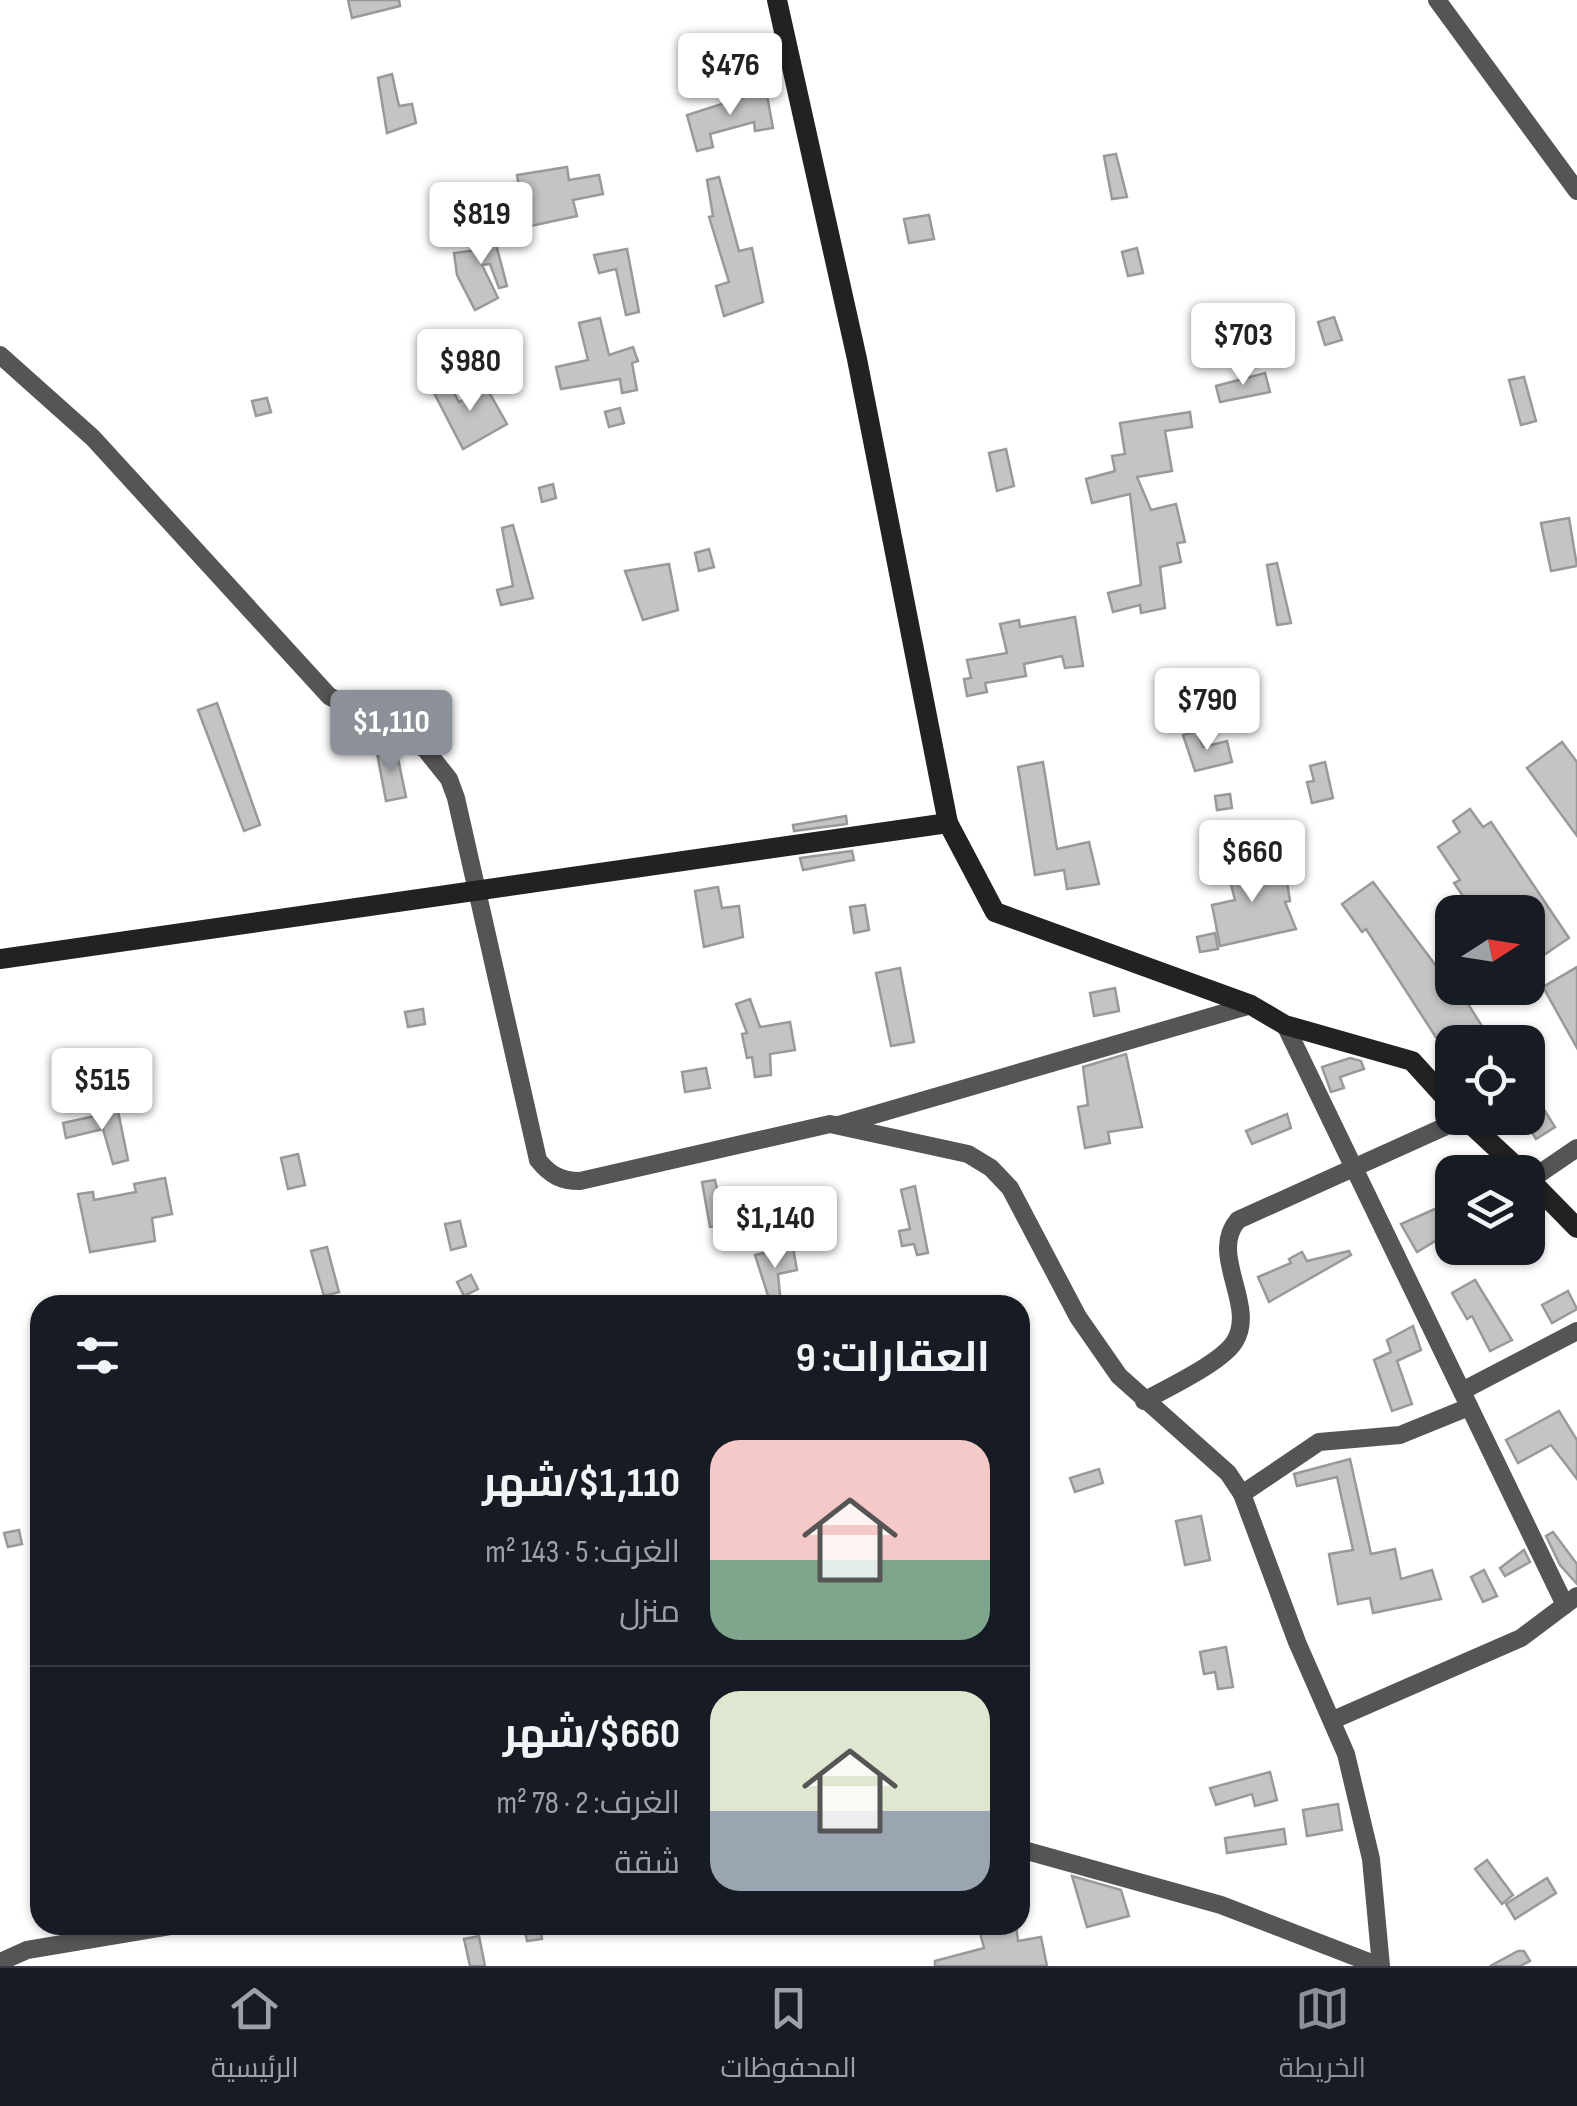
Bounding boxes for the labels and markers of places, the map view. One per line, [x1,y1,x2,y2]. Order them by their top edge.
pin: $476 [671,33,789,118]
pin: $819 [422,182,540,267]
pin: $703 [1184,303,1302,388]
pin: $980 [411,329,529,414]
pin: $790 [1148,668,1266,753]
pin: $1,110 [310,690,472,775]
pin: $660 [1193,820,1311,905]
pin: $515 [43,1048,161,1133]
pin: $1,140 [694,1186,856,1271]

